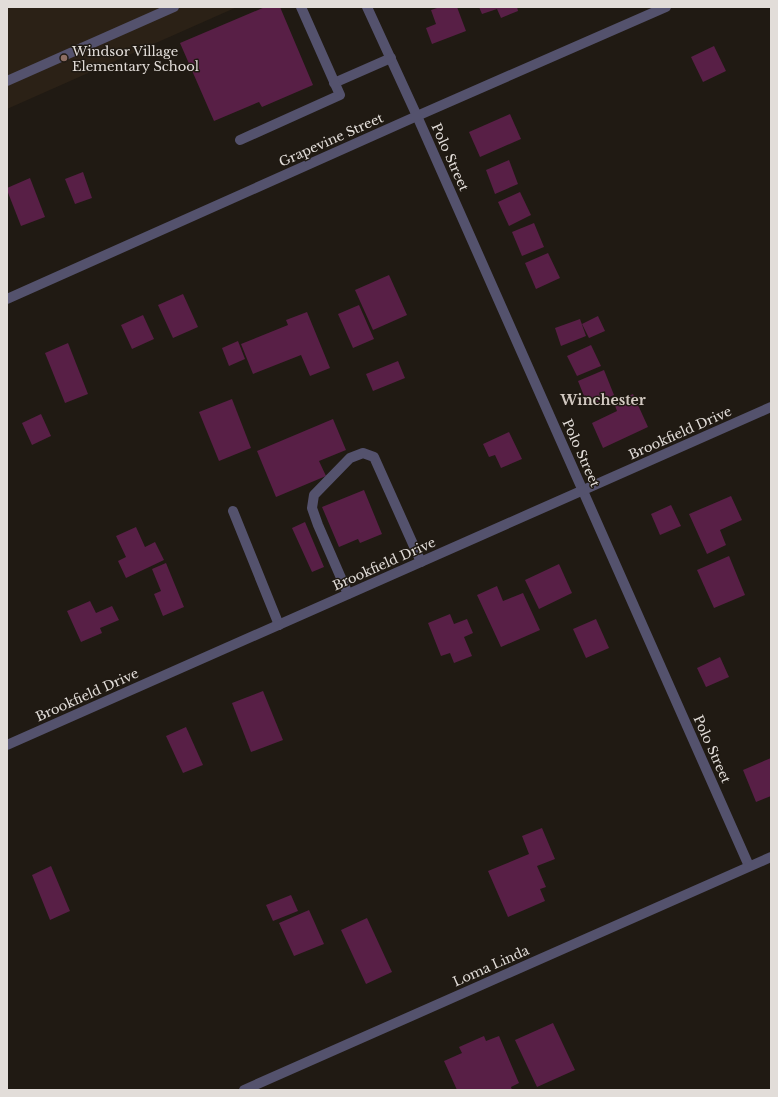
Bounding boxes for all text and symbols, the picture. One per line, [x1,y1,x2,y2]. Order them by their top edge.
place label: Windsor Village Elementary School [71,43,199,75]
marker: Windsor Village Elementary School [59,53,69,63]
street label: Grapevine Street [276,109,386,171]
street label: Polo Street [427,120,473,194]
district label: Winchester [559,391,646,409]
street label: Brookfield Drive [626,403,734,463]
street label: Polo Street [558,416,604,490]
street label: Brookfield Drive [330,534,438,594]
street label: Brookfield Drive [33,665,141,725]
street label: Polo Street [689,712,735,786]
street label: Loma Linda [450,941,532,990]

